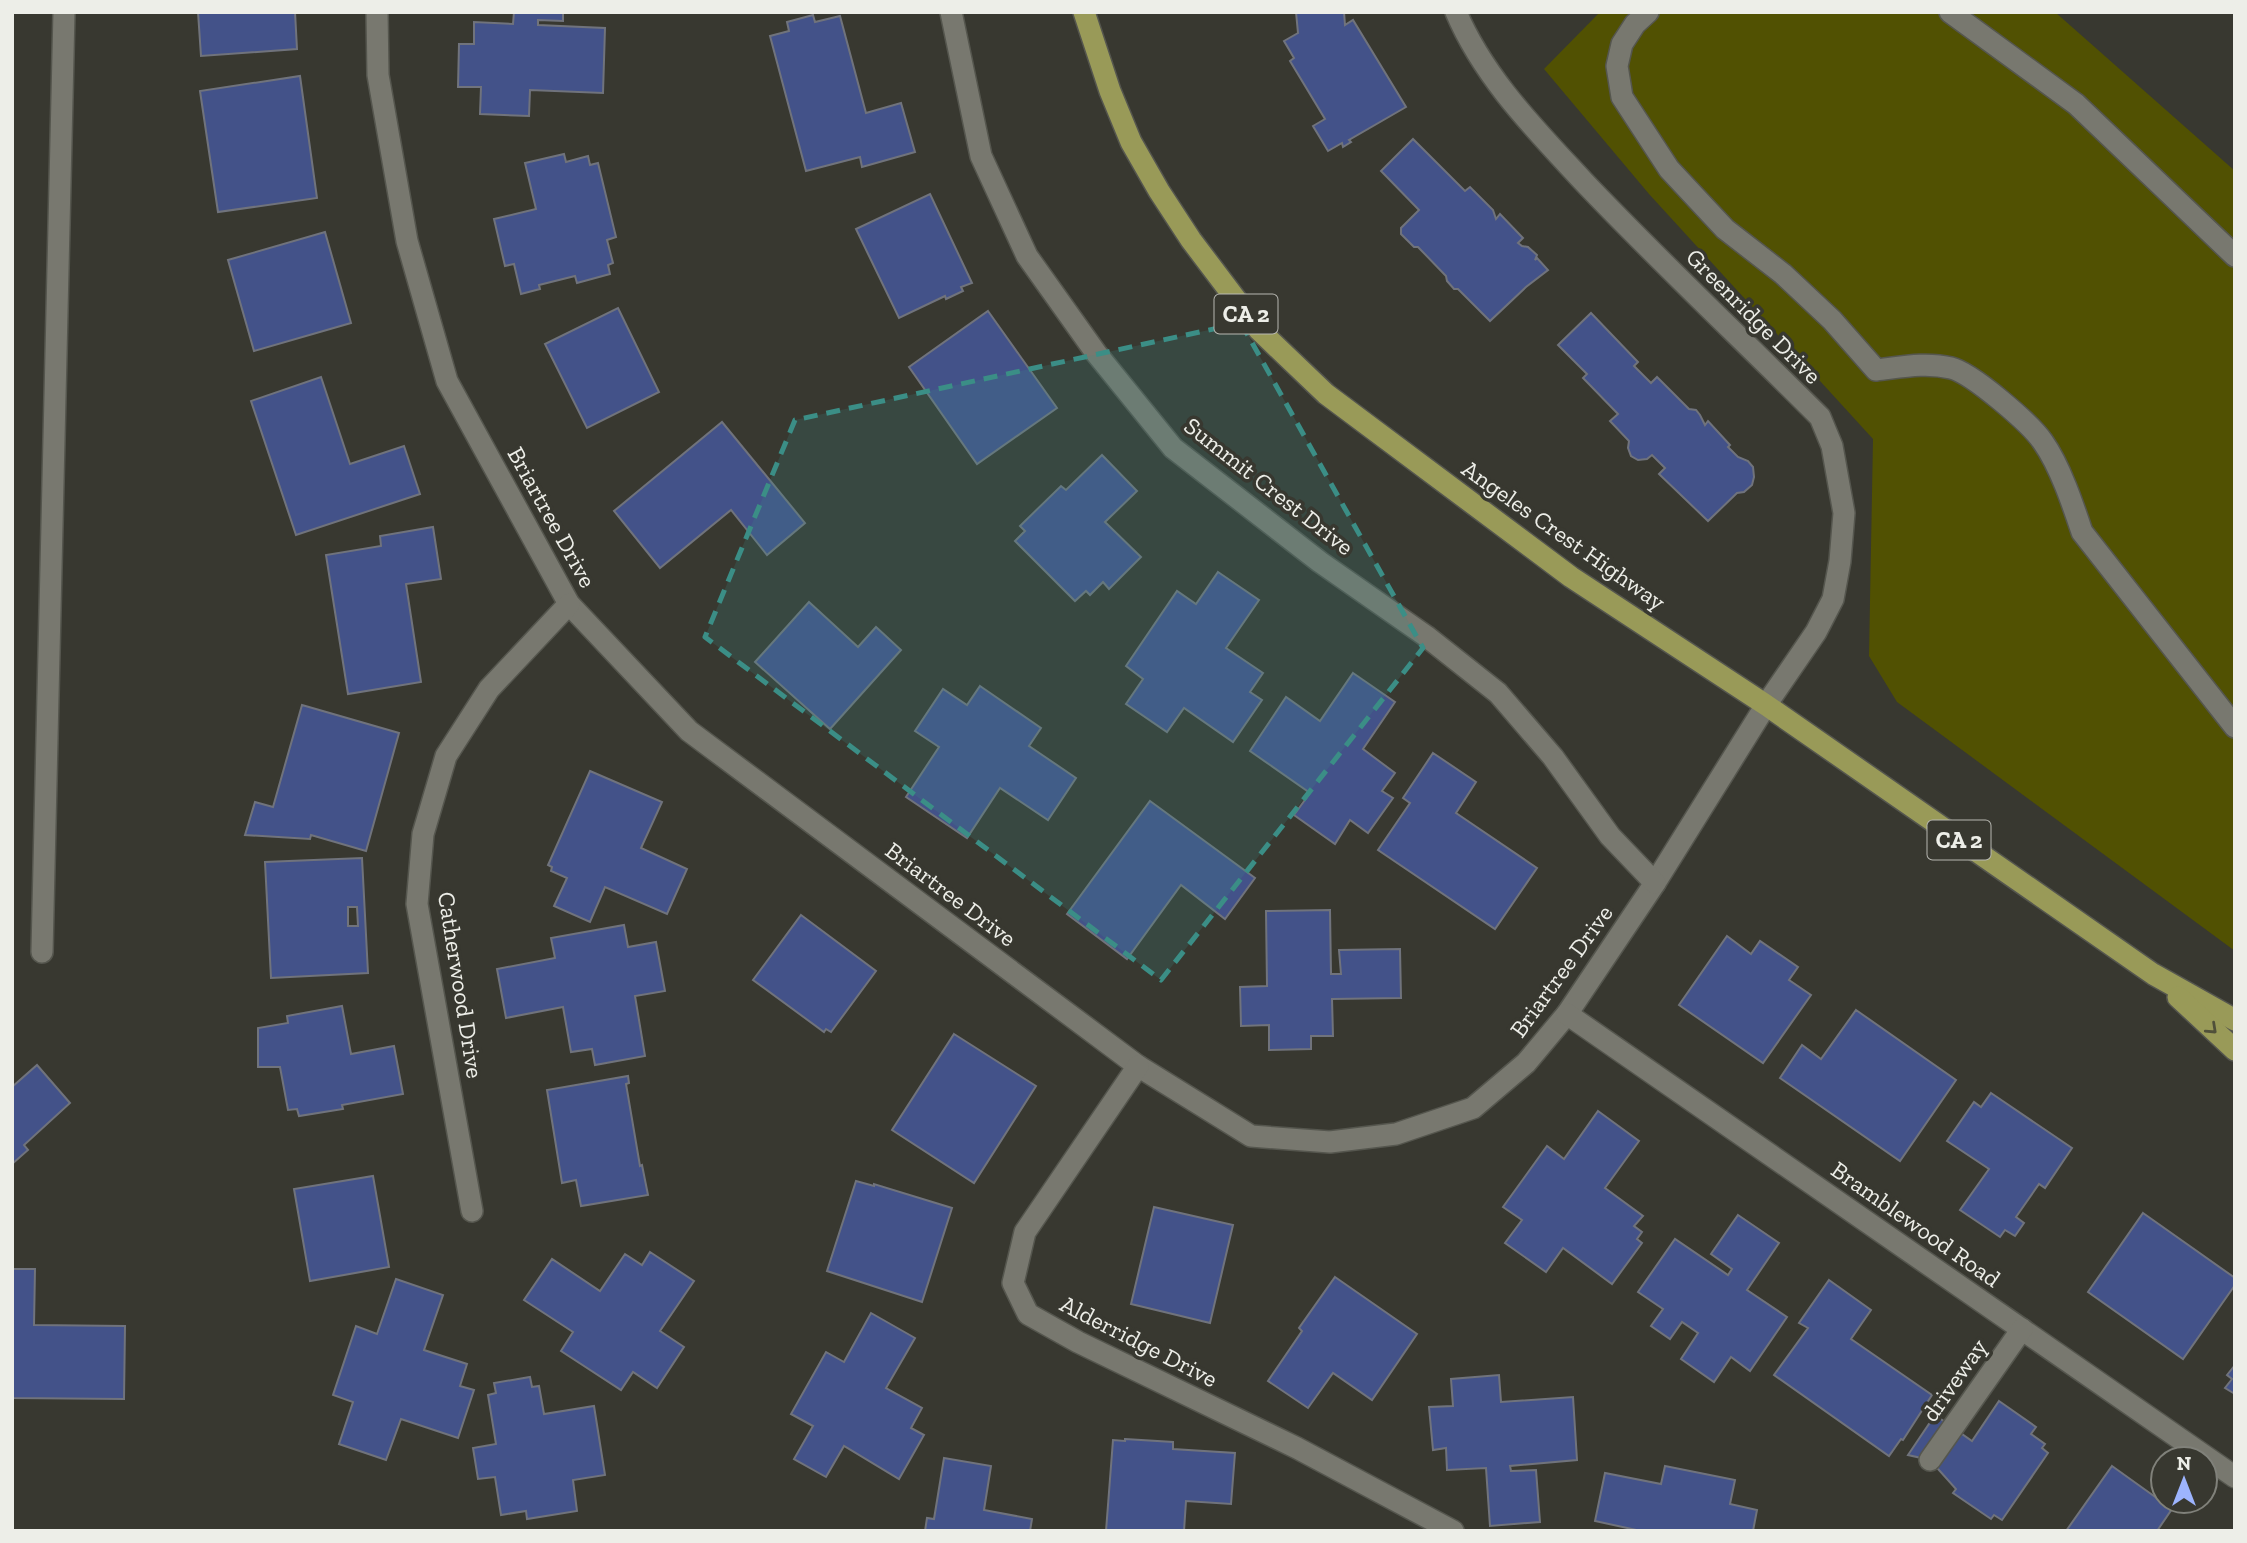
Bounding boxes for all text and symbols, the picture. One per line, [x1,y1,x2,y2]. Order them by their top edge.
street label: Greenridge Drive [1680,242,1828,390]
road number: CA 2 [1214,294,1278,334]
street label: Summit Crest Drive [1179,411,1359,561]
street label: Briartree Drive [501,442,603,592]
street label: Angeles Crest Highway [1457,454,1672,617]
road number: CA 2 [1927,820,1990,860]
street label: Briartree Drive [880,835,1022,953]
street label: Catherwood Drive [432,890,490,1080]
street label: Briartree Drive [1503,899,1619,1043]
one-way arrow [2204,1021,2217,1033]
street label: Bramblewood Road [1826,1155,2006,1293]
street label: Alderridge Drive [1055,1289,1223,1393]
street label: driveway [1915,1332,1993,1427]
north arrow [2149,1445,2219,1515]
text: N [2177,1452,2191,1475]

